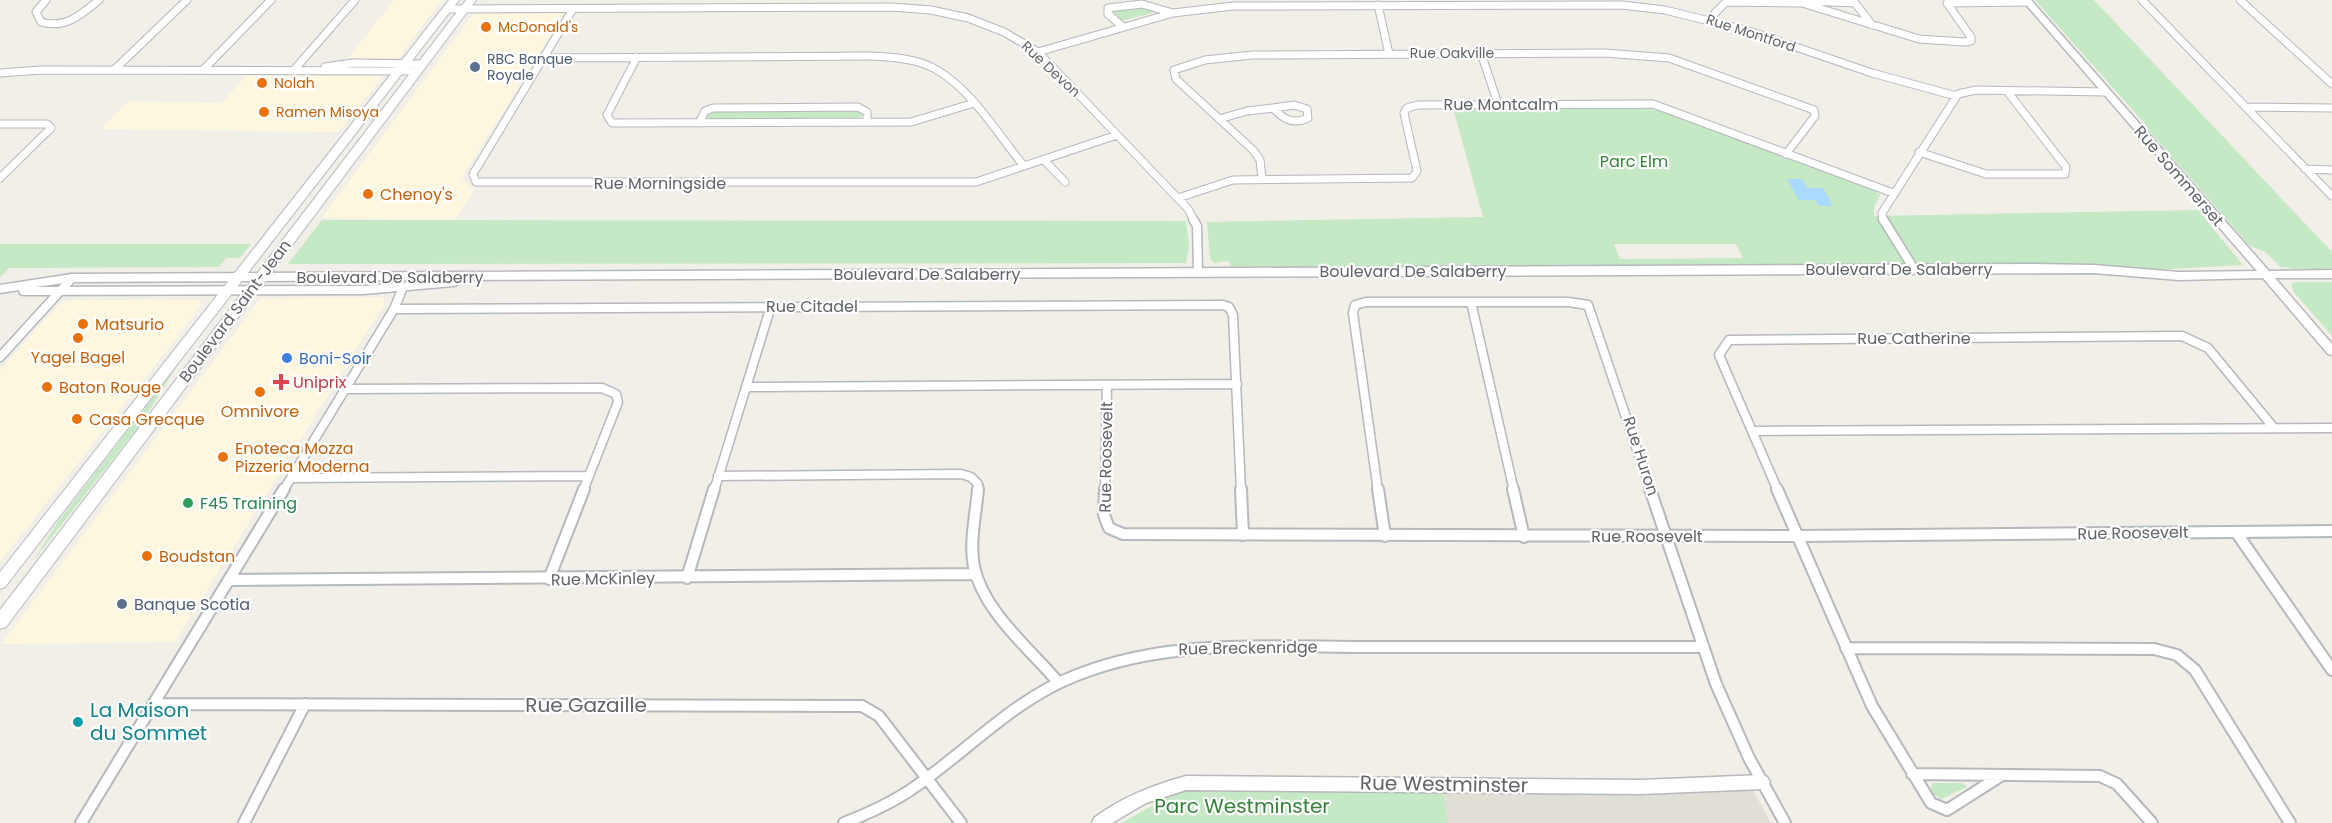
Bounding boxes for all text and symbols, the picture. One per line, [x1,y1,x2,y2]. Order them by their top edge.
street label: Rue Montford [1704,9,1798,57]
place label: McDonald's [498,17,578,37]
marker: McDonald's [479,20,493,34]
street label: Rue Devon [1017,36,1085,102]
street label: Rue Oakville [1410,43,1495,63]
place label: RBC Banque Royale [487,49,573,85]
marker: RBC Banque Royale [468,60,482,74]
place label: Nolah [274,73,315,93]
marker: Nolah [255,76,269,90]
street label: Rue Montcalm [1443,93,1559,116]
place label: Ramen Misoya [276,102,379,122]
marker: Ramen Misoya [257,105,271,119]
street label: Rue Sommerset [2129,121,2229,231]
park label: Parc Elm [1600,150,1668,173]
street label: Rue Morningside [594,172,726,195]
place label: Chenoy's [380,183,453,206]
marker: Chenoy's [361,187,375,201]
street label: Boulevard Saint-Jean [174,235,296,387]
street label: Boulevard De Salaberry [1805,258,1993,281]
street label: Boulevard De Salaberry [1319,260,1507,283]
street label: Boulevard De Salaberry [833,263,1021,286]
street label: Boulevard De Salaberry [296,266,484,289]
street label: Rue Citadel [766,295,858,318]
place label: Matsurio [95,313,164,336]
marker: Matsurio [76,317,90,331]
street label: Rue Catherine [1857,327,1971,350]
marker: Yagel Bagel [71,331,85,345]
place label: Yagel Bagel [31,346,125,369]
place label: Boni-Soir [299,347,372,370]
marker: Boni-Soir [280,351,294,365]
place label: Uniprix [293,371,347,394]
marker: Uniprix [274,375,288,389]
place label: Baton Rouge [59,376,161,399]
marker: Baton Rouge [40,380,54,394]
marker: Omnivore [253,385,267,399]
place label: Omnivore [221,400,299,423]
street label: Rue Roosevelt [1094,401,1118,513]
place label: Casa Grecque [89,408,205,431]
marker: Casa Grecque [70,412,84,426]
street label: Rue Huron [1617,413,1665,499]
place label: Enoteca Mozza Pizzeria Moderna [235,437,369,478]
marker: Enoteca Mozza Pizzeria Moderna [216,450,230,464]
place label: F45 Training [200,492,297,515]
marker: F45 Training [181,496,195,510]
street label: Rue Roosevelt [2077,521,2189,545]
street label: Rue Roosevelt [1591,525,1703,548]
place label: Boudstan [159,545,235,568]
marker: Boudstan [140,549,154,563]
street label: Rue McKinley [551,567,655,591]
place label: Banque Scotia [134,593,250,616]
marker: Banque Scotia [115,597,129,611]
street label: Rue Breckenridge [1178,635,1318,661]
street label: Rue Gazaille [525,691,647,719]
place label: La Maison du Sommet [90,696,207,747]
marker: La Maison du Sommet [71,715,85,729]
street label: Rue Westminster [1360,769,1528,799]
park label: Parc Westminster [1154,792,1330,820]

